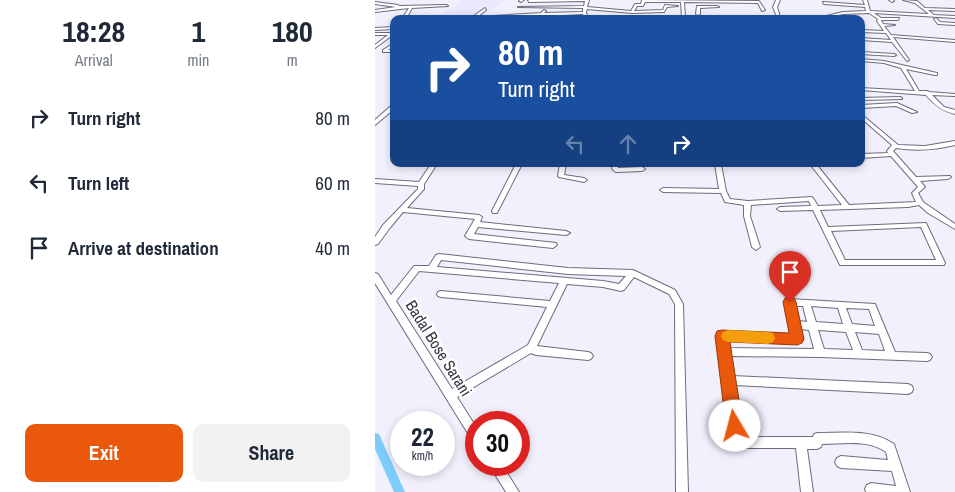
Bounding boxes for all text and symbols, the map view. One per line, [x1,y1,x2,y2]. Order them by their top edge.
text: 18:28 [62,11,125,51]
text: 1 [192,11,205,51]
text: 180 [272,11,313,51]
text: 80 m [498,29,563,76]
icon: right [415,35,480,100]
text: Arrival [75,49,113,71]
text: min [187,49,209,71]
text: m [287,49,298,71]
text: Turn right [498,74,575,104]
icon: right [25,104,53,132]
text: Turn right [68,105,140,131]
text: 80 m [315,105,350,131]
icon: left [561,130,589,158]
icon: ahead [614,130,642,158]
icon: right [667,130,695,158]
icon: left [25,169,53,197]
text: Turn left [68,170,129,196]
text: 60 m [315,170,350,196]
icon: arrive [25,234,53,262]
text: Arrive at destination [68,235,219,261]
text: 40 m [315,235,350,261]
pin [769,251,811,302]
icon: arrive [776,258,804,286]
street label: Badal Bose Sarani [401,296,477,400]
position arrow [708,399,760,451]
speed limit sign: 30 [465,411,530,476]
text: 22 [411,420,434,454]
button: Exit [25,424,183,482]
button: Share [193,424,350,482]
text: km/h [412,448,433,464]

